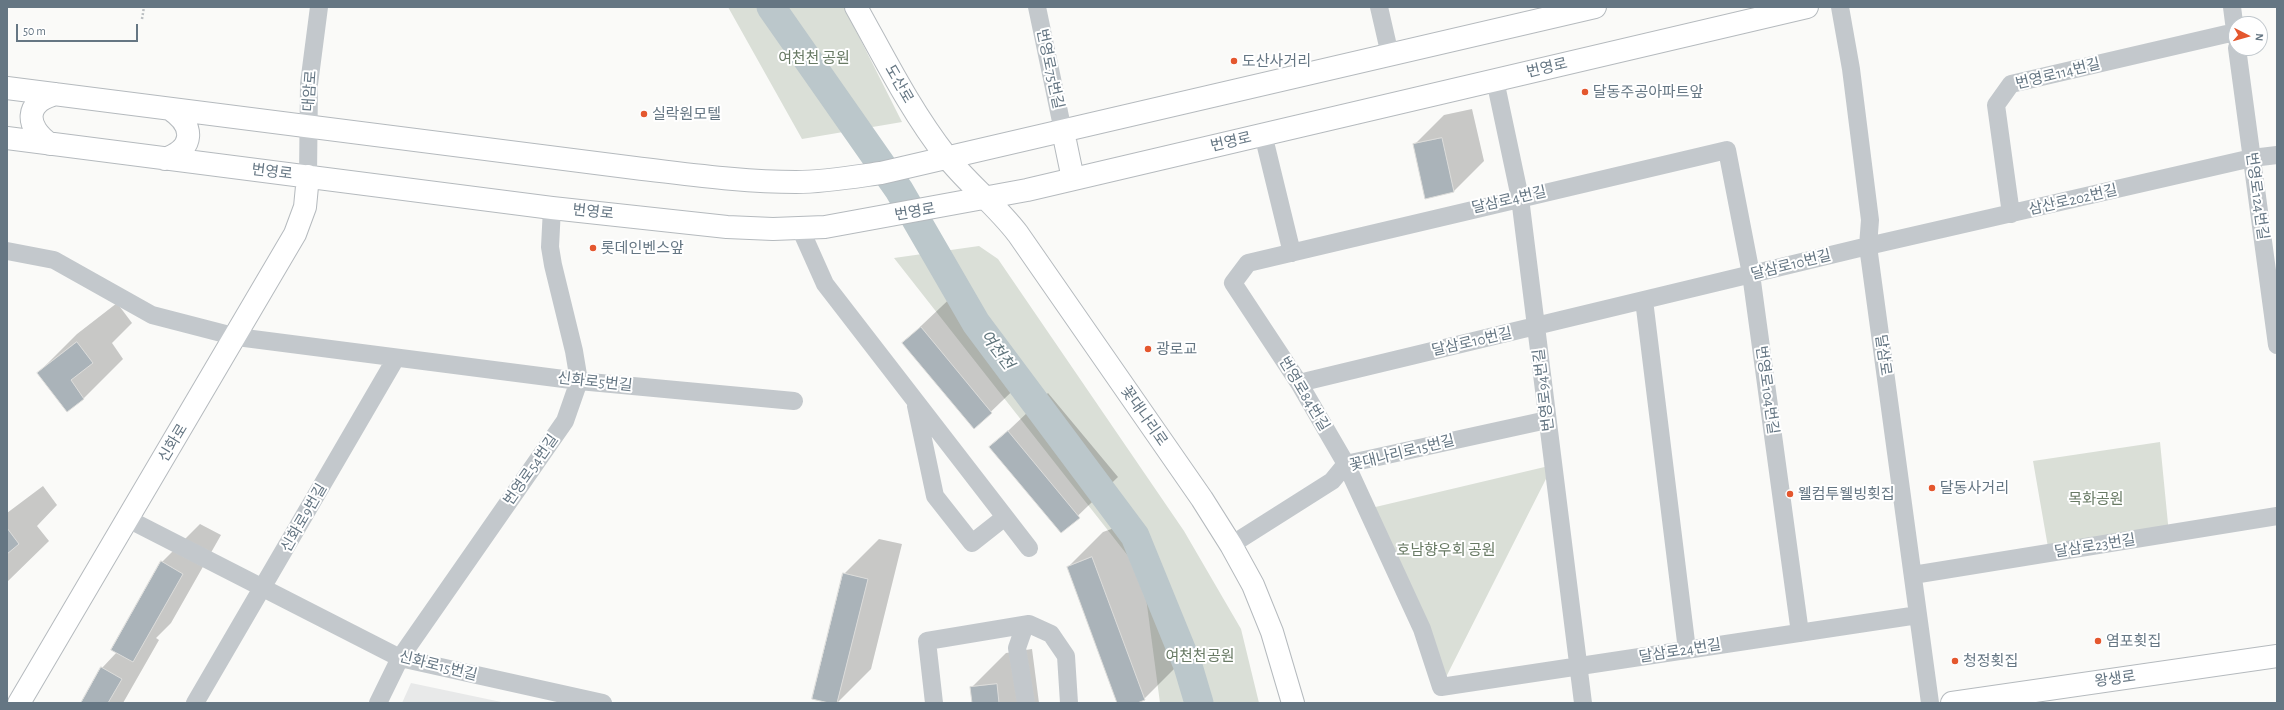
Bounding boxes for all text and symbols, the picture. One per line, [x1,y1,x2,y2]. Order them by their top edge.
scale bar [18,16,140,42]
north arrow [2228,16,2268,56]
text: 50 m [23,25,46,37]
street label: 번영로75번길 [1033,27,1067,111]
text: N [2254,33,2265,42]
park label: 여천천 공원 [778,49,850,67]
place label: 도산사거리 [1242,52,1311,70]
street label: 번영로 [1525,55,1569,81]
street label: 번영로114번길 [2014,55,2102,93]
marker: 도산사거리 [1229,56,1239,66]
street label: 도산로 [881,62,917,106]
street label: 대암로 [300,70,320,112]
place label: 달동주공아파트앞 [1593,83,1703,101]
marker: 달동주공아파트앞 [1580,87,1590,97]
place label: 실락원모텔 [652,105,721,123]
marker: 실락원모텔 [639,109,649,119]
street label: 번영로 [1209,129,1253,155]
street label: 번영로124번길 [2242,151,2272,241]
street label: 번영로 [250,161,294,183]
street label: 삼산로202번길 [2027,181,2119,219]
street label: 달삼로4번길 [1470,183,1548,217]
street label: 번영로 [893,200,937,224]
street label: 번영로 [571,201,615,223]
place label: 롯데인벤스앞 [601,239,684,257]
marker: 롯데인벤스앞 [588,243,598,253]
street label: 달삼로10번길 [1749,246,1833,284]
street label: 달삼로10번길 [1430,324,1514,360]
water label: 여천천 [976,327,1018,373]
street label: 달삼로 [1871,333,1895,377]
place label: 광로교 [1156,340,1197,358]
marker: 광로교 [1143,344,1153,354]
street label: 번영로104번길 [1752,345,1782,435]
street label: 번영로94번길 [1530,348,1558,432]
street label: 번영로84번길 [1275,354,1333,434]
street label: 신화로5번길 [557,369,633,395]
street label: 꽃대나리로 [1117,383,1171,449]
street label: 신화로 [155,421,191,465]
street label: 번영로54번길 [500,431,562,509]
street label: 꽃대나리로15번길 [1347,431,1457,475]
place label: 달동사거리 [1940,479,2009,497]
street label: 신화로9번길 [277,481,331,555]
marker: 달동사거리 [1927,483,1937,493]
place label: 웰컴투웰빙횟집 [1798,485,1895,503]
marker: 웰컴투웰빙횟집 [1785,489,1795,499]
park label: 목화공원 [2068,490,2124,508]
street label: 달삼로23번길 [2053,531,2137,561]
park label: 호남향우회 공원 [1396,541,1496,559]
place label: 염포횟집 [2106,632,2161,650]
street label: 달삼로24번길 [1638,636,1722,666]
marker: 염포횟집 [2093,636,2103,646]
park label: 여천천공원 [1166,647,1234,665]
street label: 신화로15번길 [397,648,479,684]
place label: 청정횟집 [1963,652,2018,670]
marker: 청정횟집 [1950,656,1960,666]
street label: 왕생로 [2093,667,2137,691]

